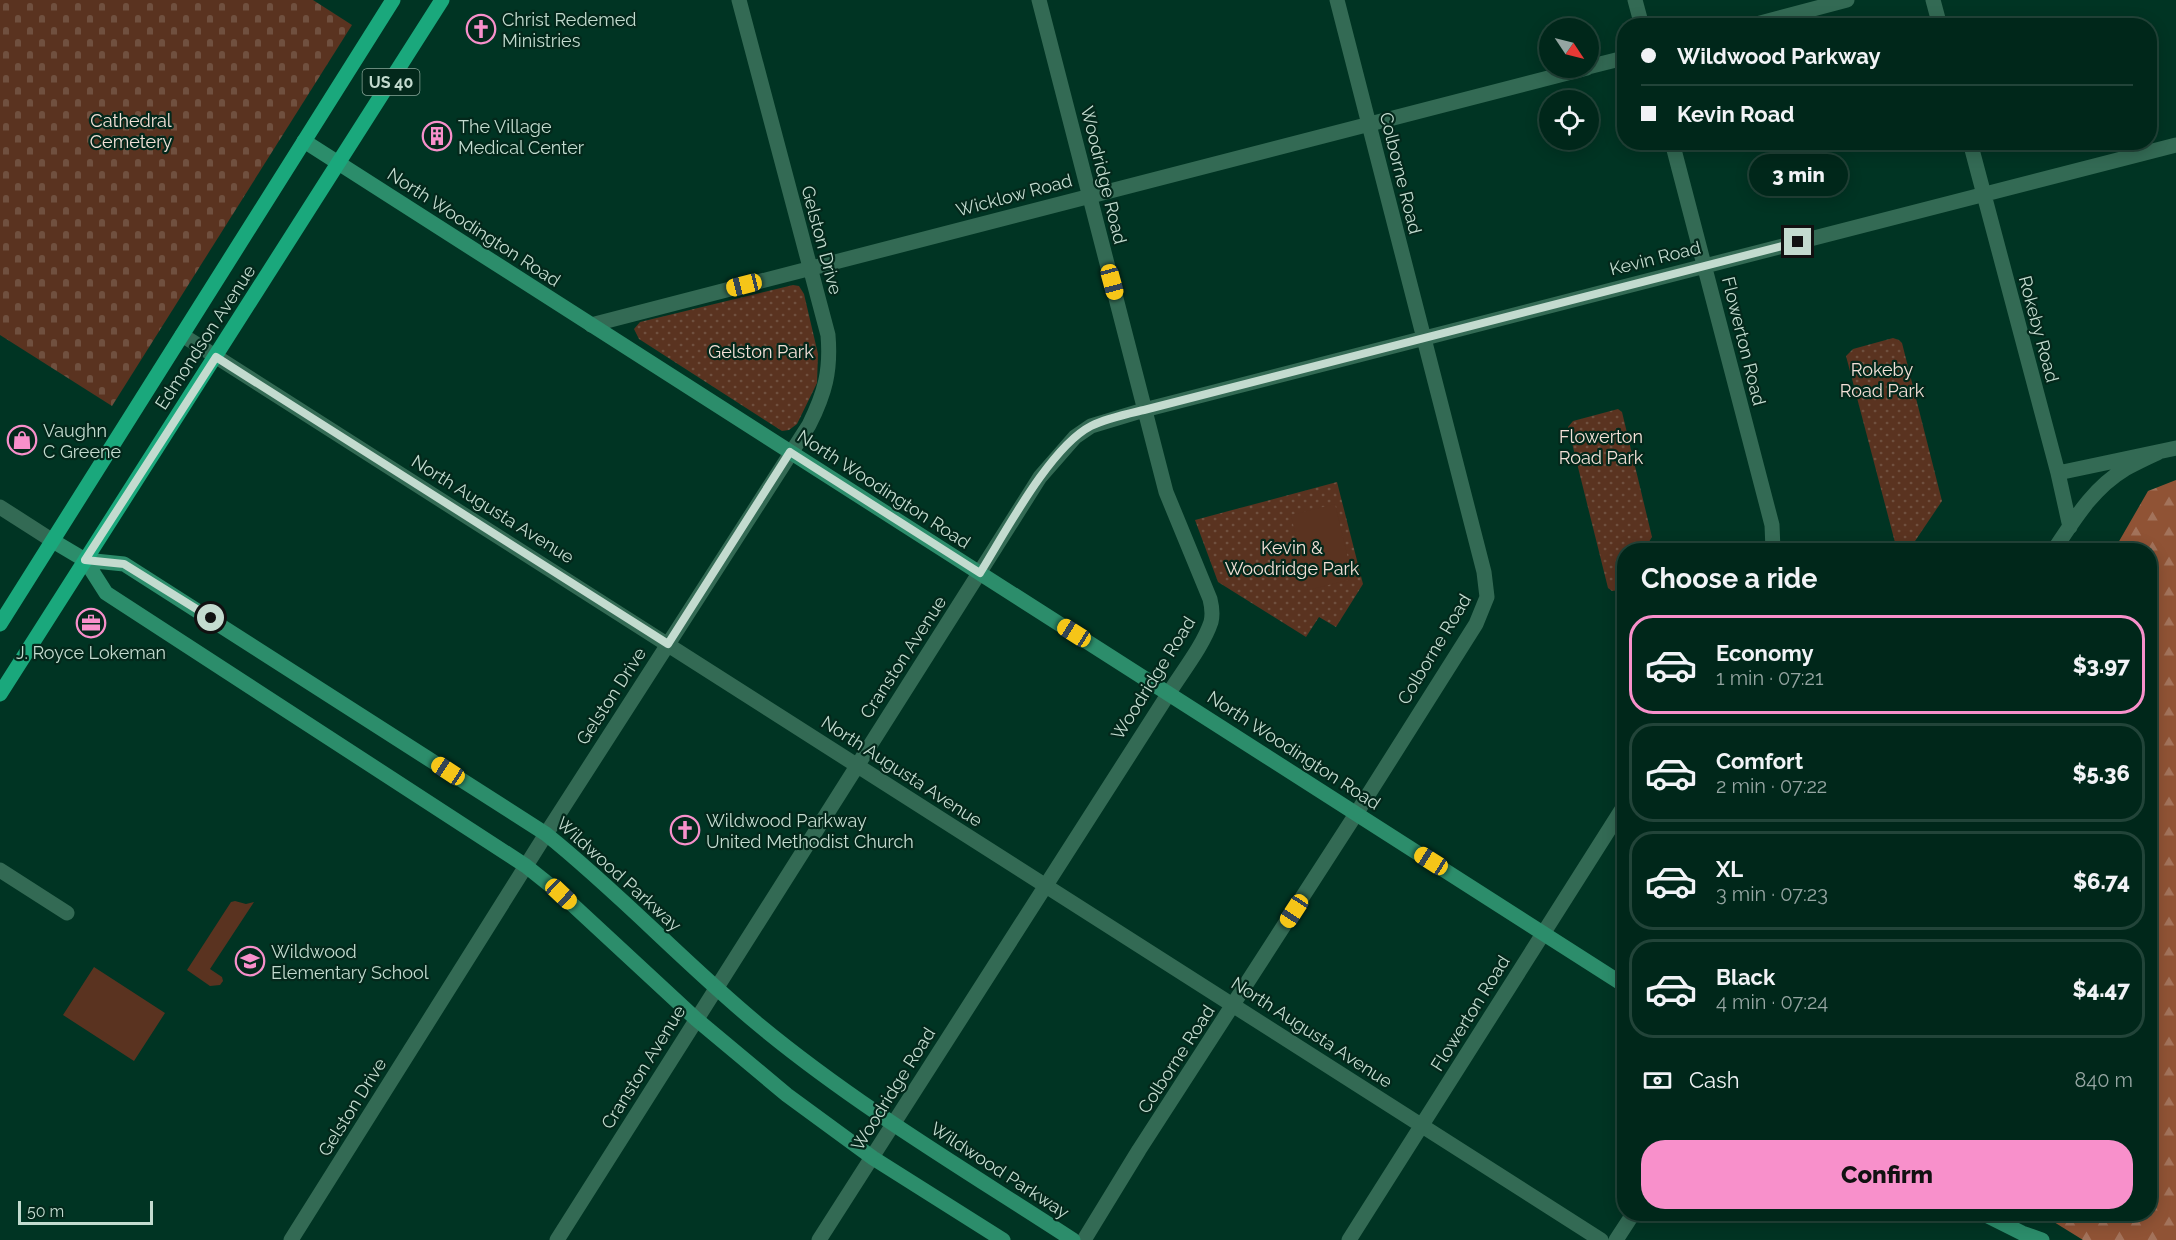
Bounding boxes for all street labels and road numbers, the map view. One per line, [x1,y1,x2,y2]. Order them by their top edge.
road number: US 40 [362,69,420,95]
street label: Woodridge Road [1077,104,1131,246]
street label: Colborne Road [1376,110,1426,236]
street label: North Woodington Road [384,163,564,291]
street label: Wicklow Road [954,169,1074,221]
street label: Gelston Drive [797,183,847,297]
street label: Kevin Road [1607,237,1703,279]
street label: Edmondson Avenue [150,261,260,413]
street label: Rokeby Road [2015,273,2063,385]
street label: Flowerton Road [1718,274,1770,408]
street label: North Woodington Road [794,425,974,553]
street label: North Augusta Avenue [408,450,578,568]
street label: Colborne Road [1393,590,1475,708]
street label: Cranston Avenue [856,591,951,722]
street label: Woodridge Road [1107,613,1199,743]
street label: Gelston Drive [572,643,650,749]
street label: North Woodington Road [1204,686,1384,814]
street label: North Augusta Avenue [818,711,987,831]
street label: Wildwood Parkway [552,812,686,936]
street label: Flowerton Road [1426,951,1514,1075]
street label: North Augusta Avenue [1228,972,1397,1092]
street label: Cranston Avenue [596,1001,690,1133]
street label: Colborne Road [1133,1001,1219,1117]
street label: Woodridge Road [847,1024,939,1154]
street label: Gelston Drive [314,1054,391,1160]
street label: Wildwood Parkway [927,1117,1073,1223]

